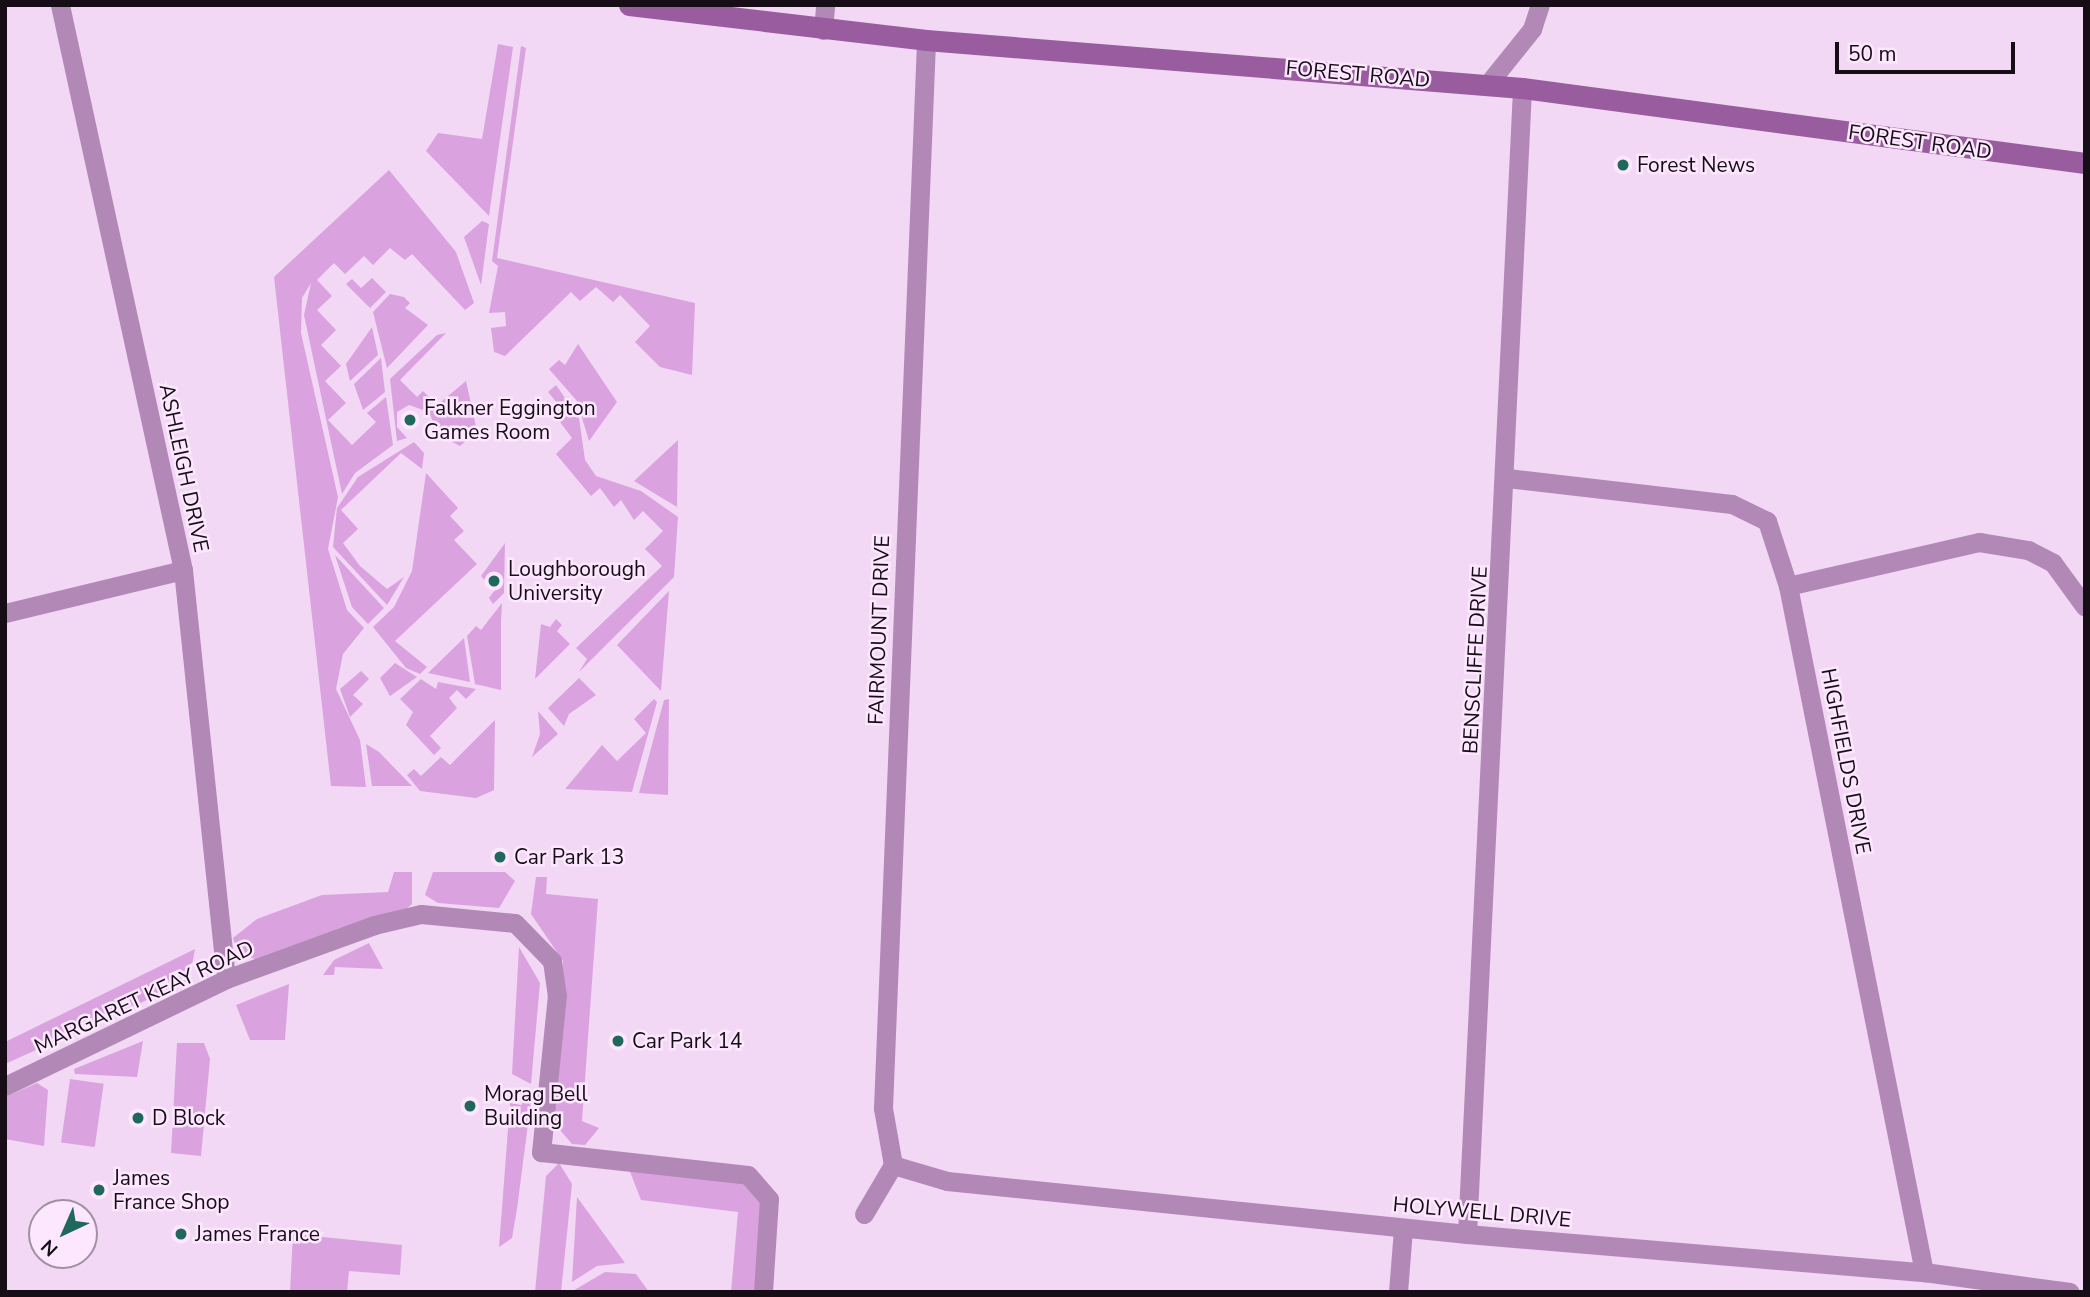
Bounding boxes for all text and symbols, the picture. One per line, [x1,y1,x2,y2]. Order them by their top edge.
scale bar [1838,28,2018,72]
text: 50 m [1848,40,1897,68]
street label: FOREST ROAD [1285,55,1431,93]
street label: FOREST ROAD [1847,119,1993,165]
place label: Forest News [1637,152,1755,178]
marker: Forest News [1615,157,1631,173]
street label: ASHLEIGH DRIVE [154,382,214,554]
place label: Falkner Eggington Games Room [424,395,596,445]
marker: Falkner Eggington Games Room [402,412,418,428]
street label: FAIRMOUNT DRIVE [863,535,895,725]
place label: Loughborough University [508,556,646,606]
street label: BENSCLIFFE DRIVE [1457,565,1493,755]
marker: Loughborough University [486,573,502,589]
street label: HIGHFIELDS DRIVE [1816,666,1876,856]
place label: Car Park 13 [514,844,624,870]
marker: Car Park 13 [492,849,508,865]
street label: MARGARET KEAY ROAD [30,935,258,1059]
place label: Car Park 14 [632,1028,742,1054]
marker: Car Park 14 [610,1033,626,1049]
place label: Morag Bell Building [484,1081,588,1131]
marker: Morag Bell Building [462,1098,478,1114]
place label: D Block [152,1105,225,1131]
marker: D Block [130,1110,146,1126]
place label: James France Shop [113,1165,230,1215]
marker: James France Shop [91,1182,107,1198]
street label: HOLYWELL DRIVE [1392,1192,1572,1232]
north arrow [28,1199,98,1269]
place label: James France [195,1221,320,1247]
marker: James France [173,1226,189,1242]
text: N [36,1233,64,1262]

